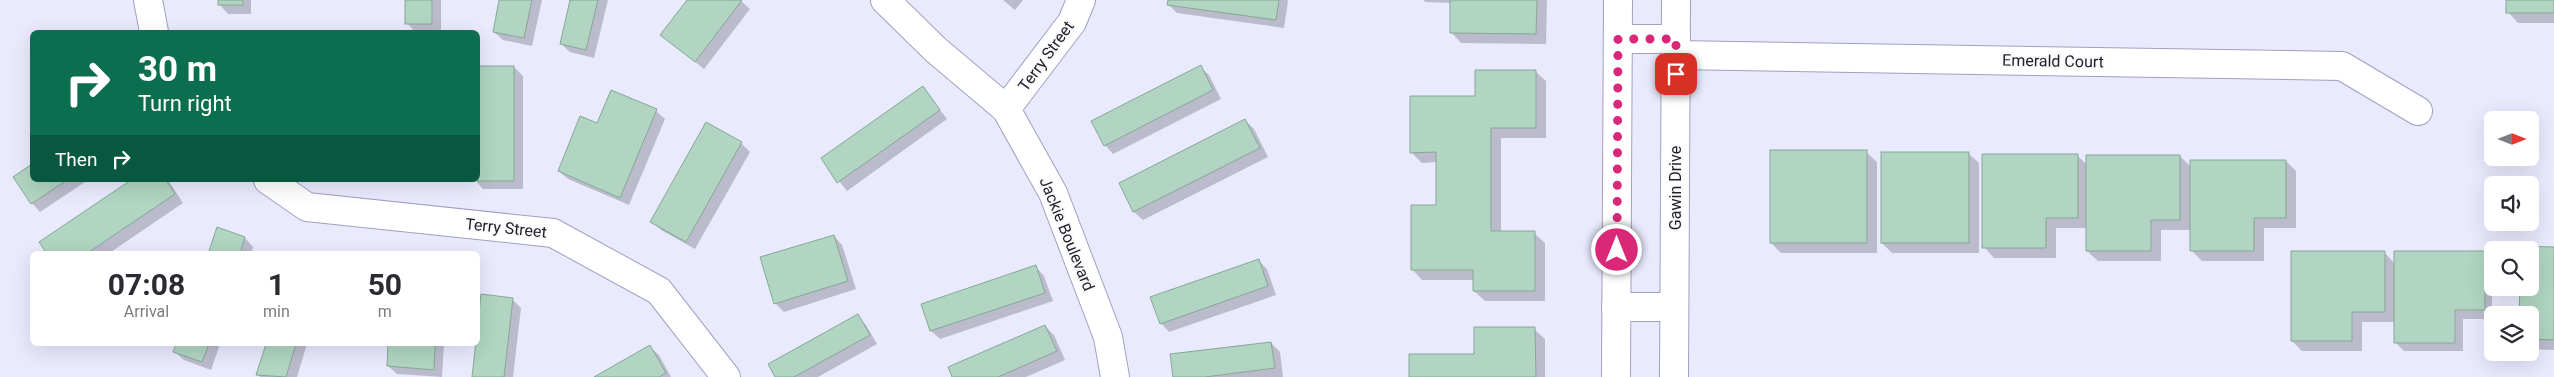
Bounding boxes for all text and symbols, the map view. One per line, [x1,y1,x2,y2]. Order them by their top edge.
street label: Terry Street [1014,17,1078,95]
text: 30 m [138,49,217,90]
icon: right [55,50,120,115]
street label: Emerald Court [2002,51,2104,71]
pin [1655,53,1697,95]
icon: arrive [1662,60,1690,88]
text: Turn right [138,91,232,116]
north arrow [2484,111,2539,166]
map controls [2484,111,2539,361]
icon: right [107,145,135,173]
street label: Gawin Drive [1666,146,1685,230]
text: Then [55,148,97,171]
street label: Jackie Boulevard [1035,174,1099,294]
button: sound [2484,176,2539,231]
street label: Terry Street [464,214,548,242]
position arrow [1590,223,1642,275]
button: search [2484,241,2539,296]
text: 07:08 [108,267,185,302]
text: 1 [268,267,285,302]
text: 50 [368,267,402,302]
text: Arrival [124,302,169,321]
text: min [263,302,290,321]
text: m [378,302,392,321]
button: layers [2484,306,2539,361]

